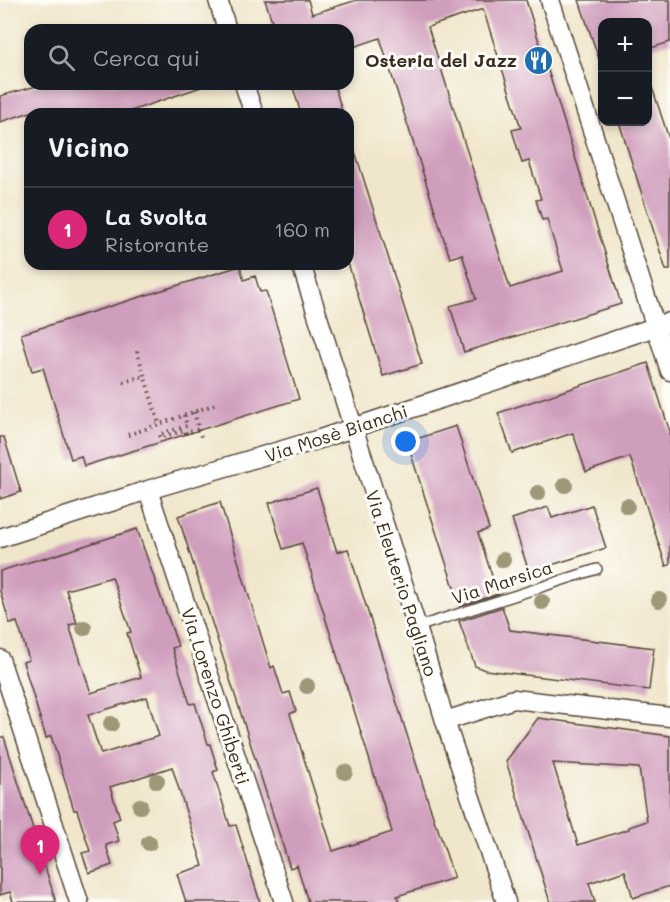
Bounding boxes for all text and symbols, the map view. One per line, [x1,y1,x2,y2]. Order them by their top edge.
map controls [598,18,652,126]
button: + [598,18,652,72]
search box [24,24,354,90]
icon: search [45,41,78,74]
text: Cerca qui [93,43,200,72]
restaurant icon: Osteria del Jazz [522,44,554,76]
place label: Osteria del Jazz [365,48,517,72]
button: − [598,72,652,126]
text: Vicino [48,130,129,164]
text: La Svolta [105,202,207,231]
text: 1 [63,216,72,242]
text: 160 m [274,216,330,242]
text: Ristorante [105,231,209,257]
street label: Via Mosè Bianchi [262,399,410,467]
your location [391,427,420,456]
street label: Via Eleuterio Pagliano [361,487,444,679]
street label: Via Marsica [448,554,556,610]
street label: Via Lorenzo Ghiberti [176,604,256,788]
pin: 1 [20,826,60,875]

